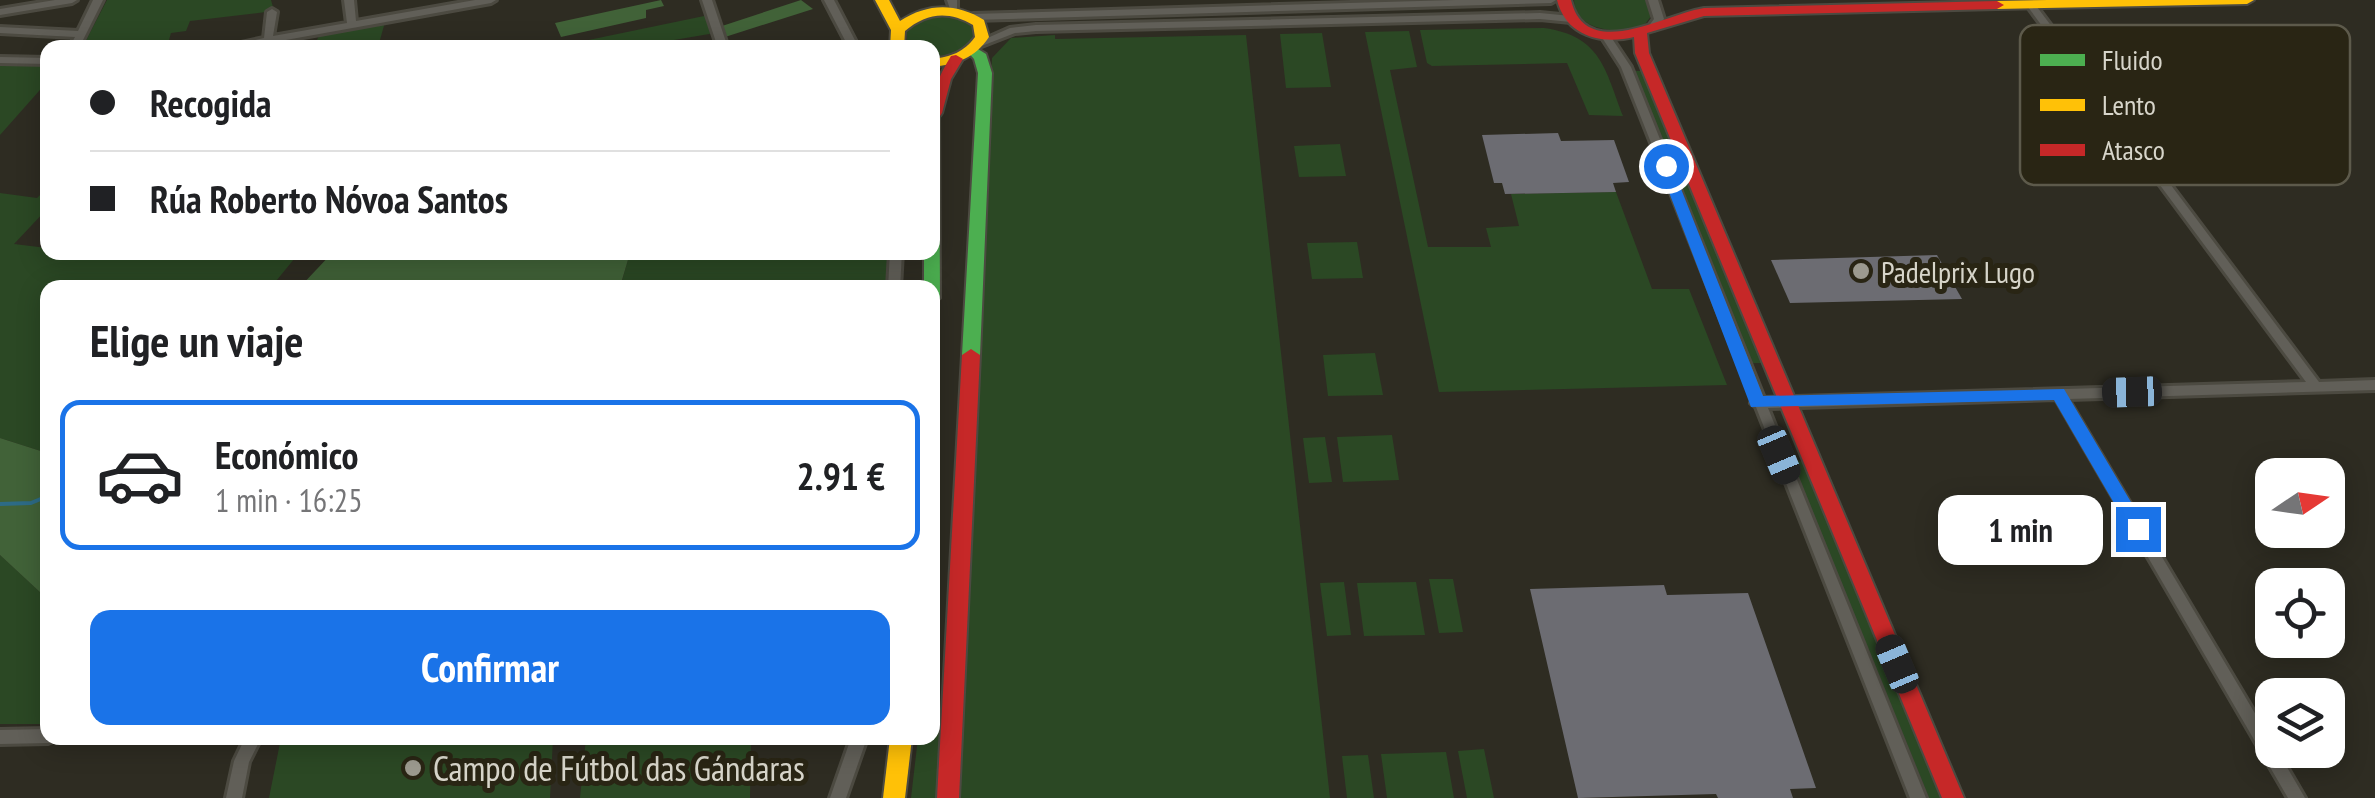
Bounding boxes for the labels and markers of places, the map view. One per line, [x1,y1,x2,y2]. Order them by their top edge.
place label: Padelprix Lugo [1881,252,2035,291]
marker: Padelprix Lugo [1850,260,1872,282]
place label: Campo de Fútbol das Gándaras [433,745,805,791]
marker: Campo de Fútbol das Gándaras [402,757,424,779]

